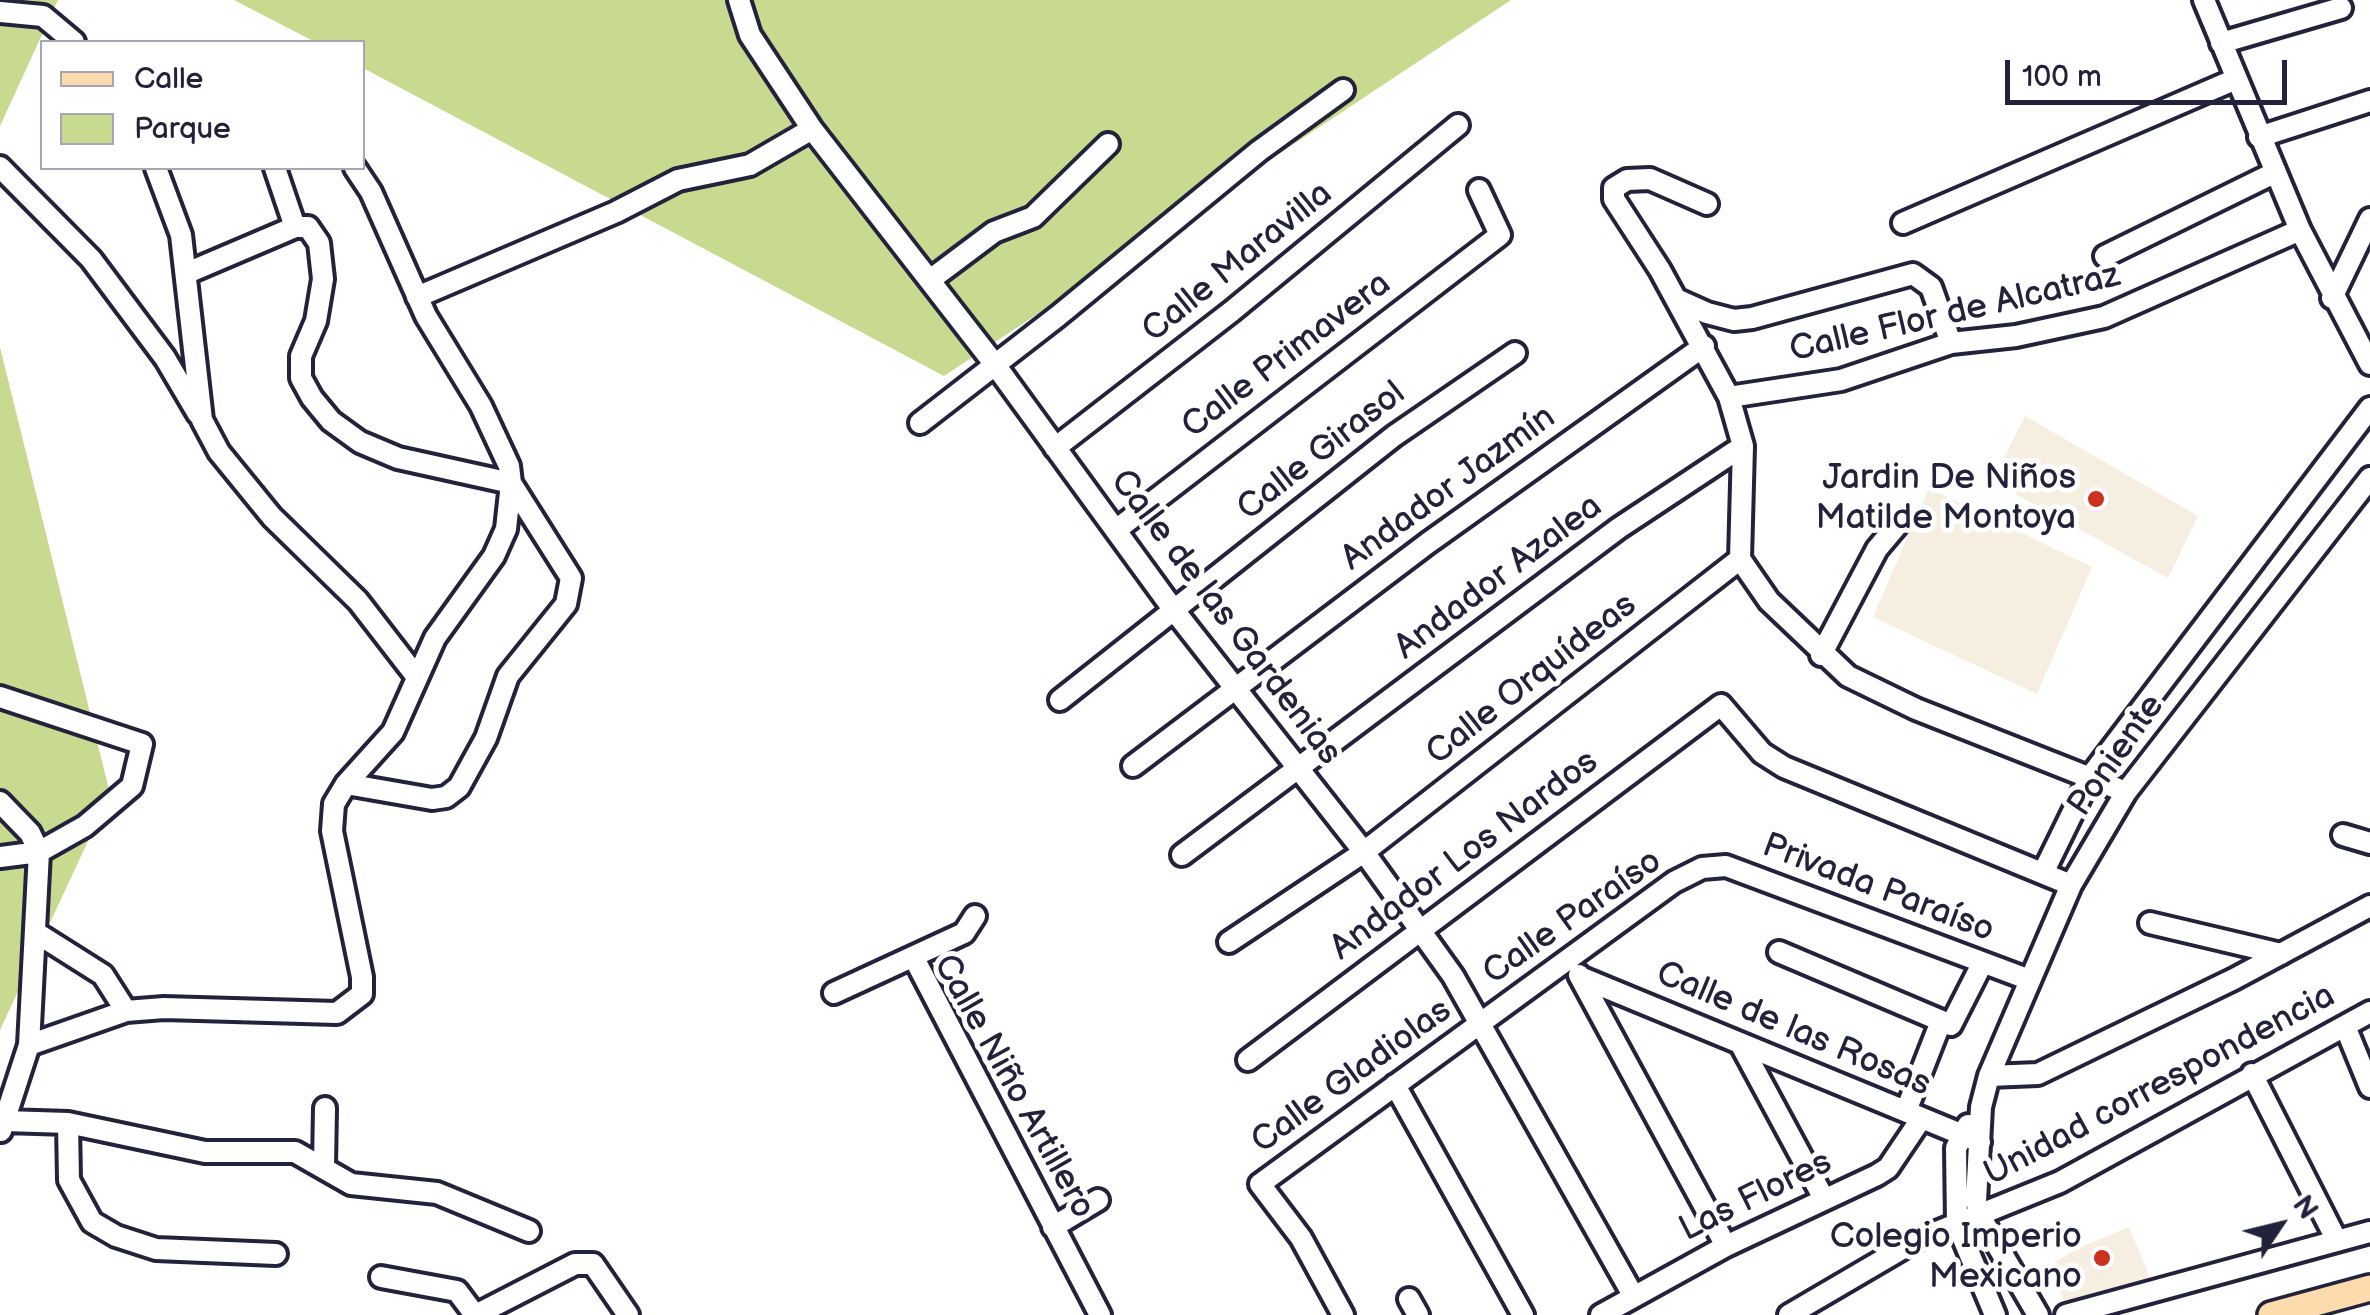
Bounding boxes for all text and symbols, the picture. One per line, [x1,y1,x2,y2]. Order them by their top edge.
legend [40,40,365,170]
scale bar [2010,40,2292,102]
text: 100 m [2022,59,2102,95]
text: Calle [134,61,203,97]
text: Parque [134,111,231,147]
street label: Calle Maravilla [1135,174,1341,352]
street label: Calle Flor de Alcatraz [1786,256,2124,372]
street label: Calle Primavera [1174,264,1400,448]
street label: Calle Girasol [1230,373,1414,531]
street label: Andador Jazmín [1334,397,1564,581]
place label: Jardin De Niños Matilde Montoya [1816,458,2076,540]
street label: Calle de las Gardenias [1100,462,1350,774]
street label: Andador Azalea [1387,486,1611,670]
marker: Jardin De Niños Matilde Montoya [2085,488,2107,510]
street label: Calle Orquídeas [1419,585,1645,775]
street label: Poniente [2060,687,2174,825]
street label: Andador Los Nardos [1323,742,1607,970]
street label: Privada Paraíso [1756,826,2000,952]
street label: Calle Paraíso [1476,841,1670,995]
street label: Calle Niño Artillero [923,948,1103,1226]
street label: Calle de las Rosas [1650,953,1936,1107]
street label: Unidad correspondencia [1977,976,2343,1196]
street label: Calle Gladiolas [1244,990,1460,1164]
street label: Las Flores [1673,1142,1839,1252]
north arrow [2230,1175,2330,1275]
text: N [2285,1189,2325,1226]
place label: Colegio Imperio Mexicano [1830,1217,2082,1299]
marker: Colegio Imperio Mexicano [2091,1247,2113,1269]

